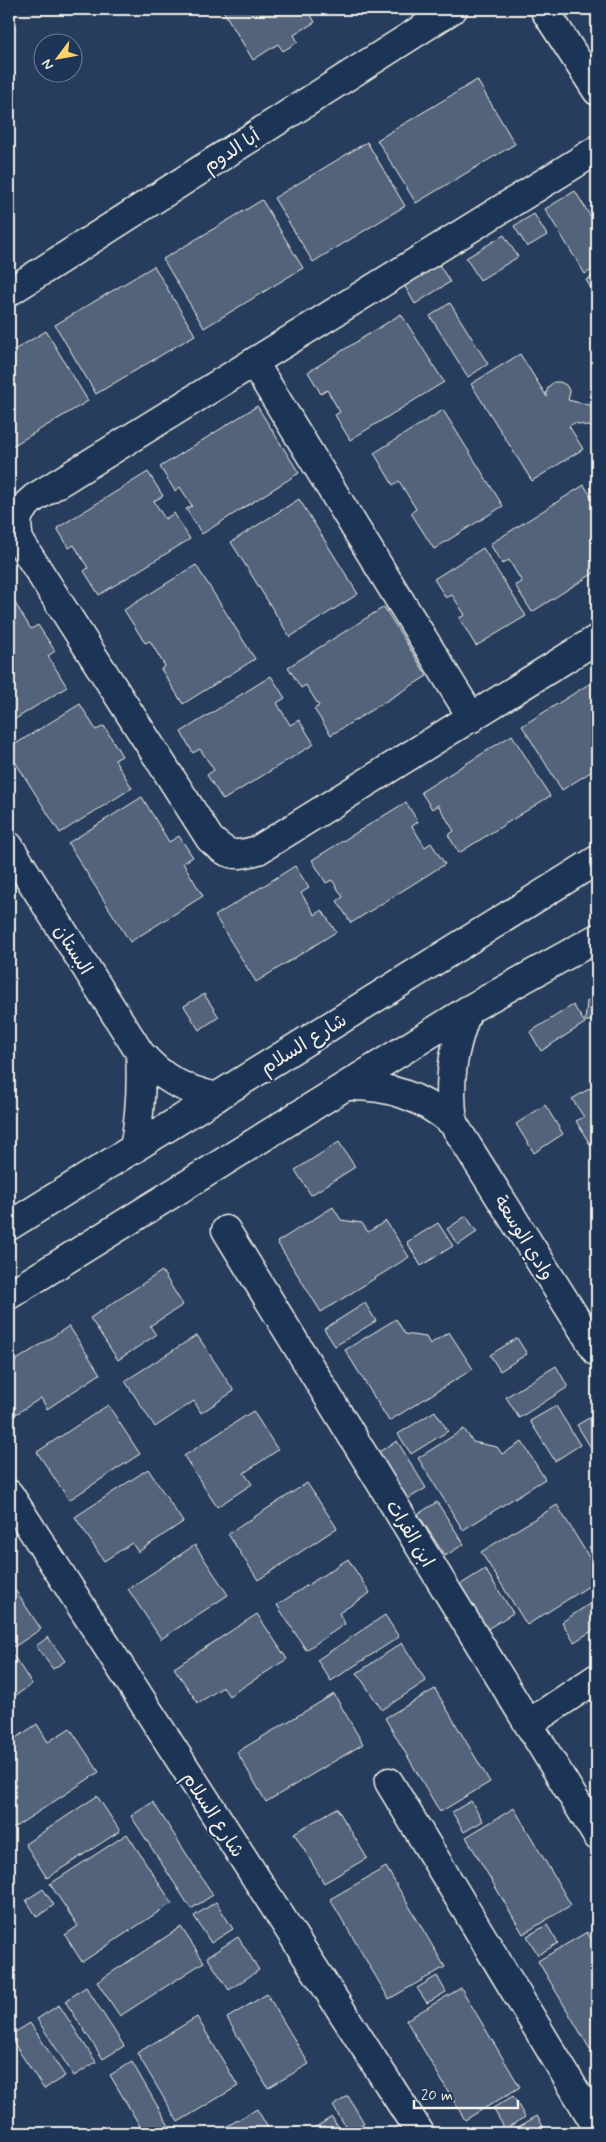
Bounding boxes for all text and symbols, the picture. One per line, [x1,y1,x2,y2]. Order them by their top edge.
north arrow [32,32,82,82]
text: N [38,56,58,73]
street label: أبا الدوم [199,124,266,180]
street label: البستان [48,920,98,980]
street label: شارع السلام [256,1008,352,1081]
street label: وادي الوسعة [487,1191,560,1285]
street label: ابن الفرات [380,1495,440,1572]
street label: شارع السلام [175,1767,250,1863]
scale bar [414,2077,517,2109]
text: 20 m [421,2086,453,2106]

